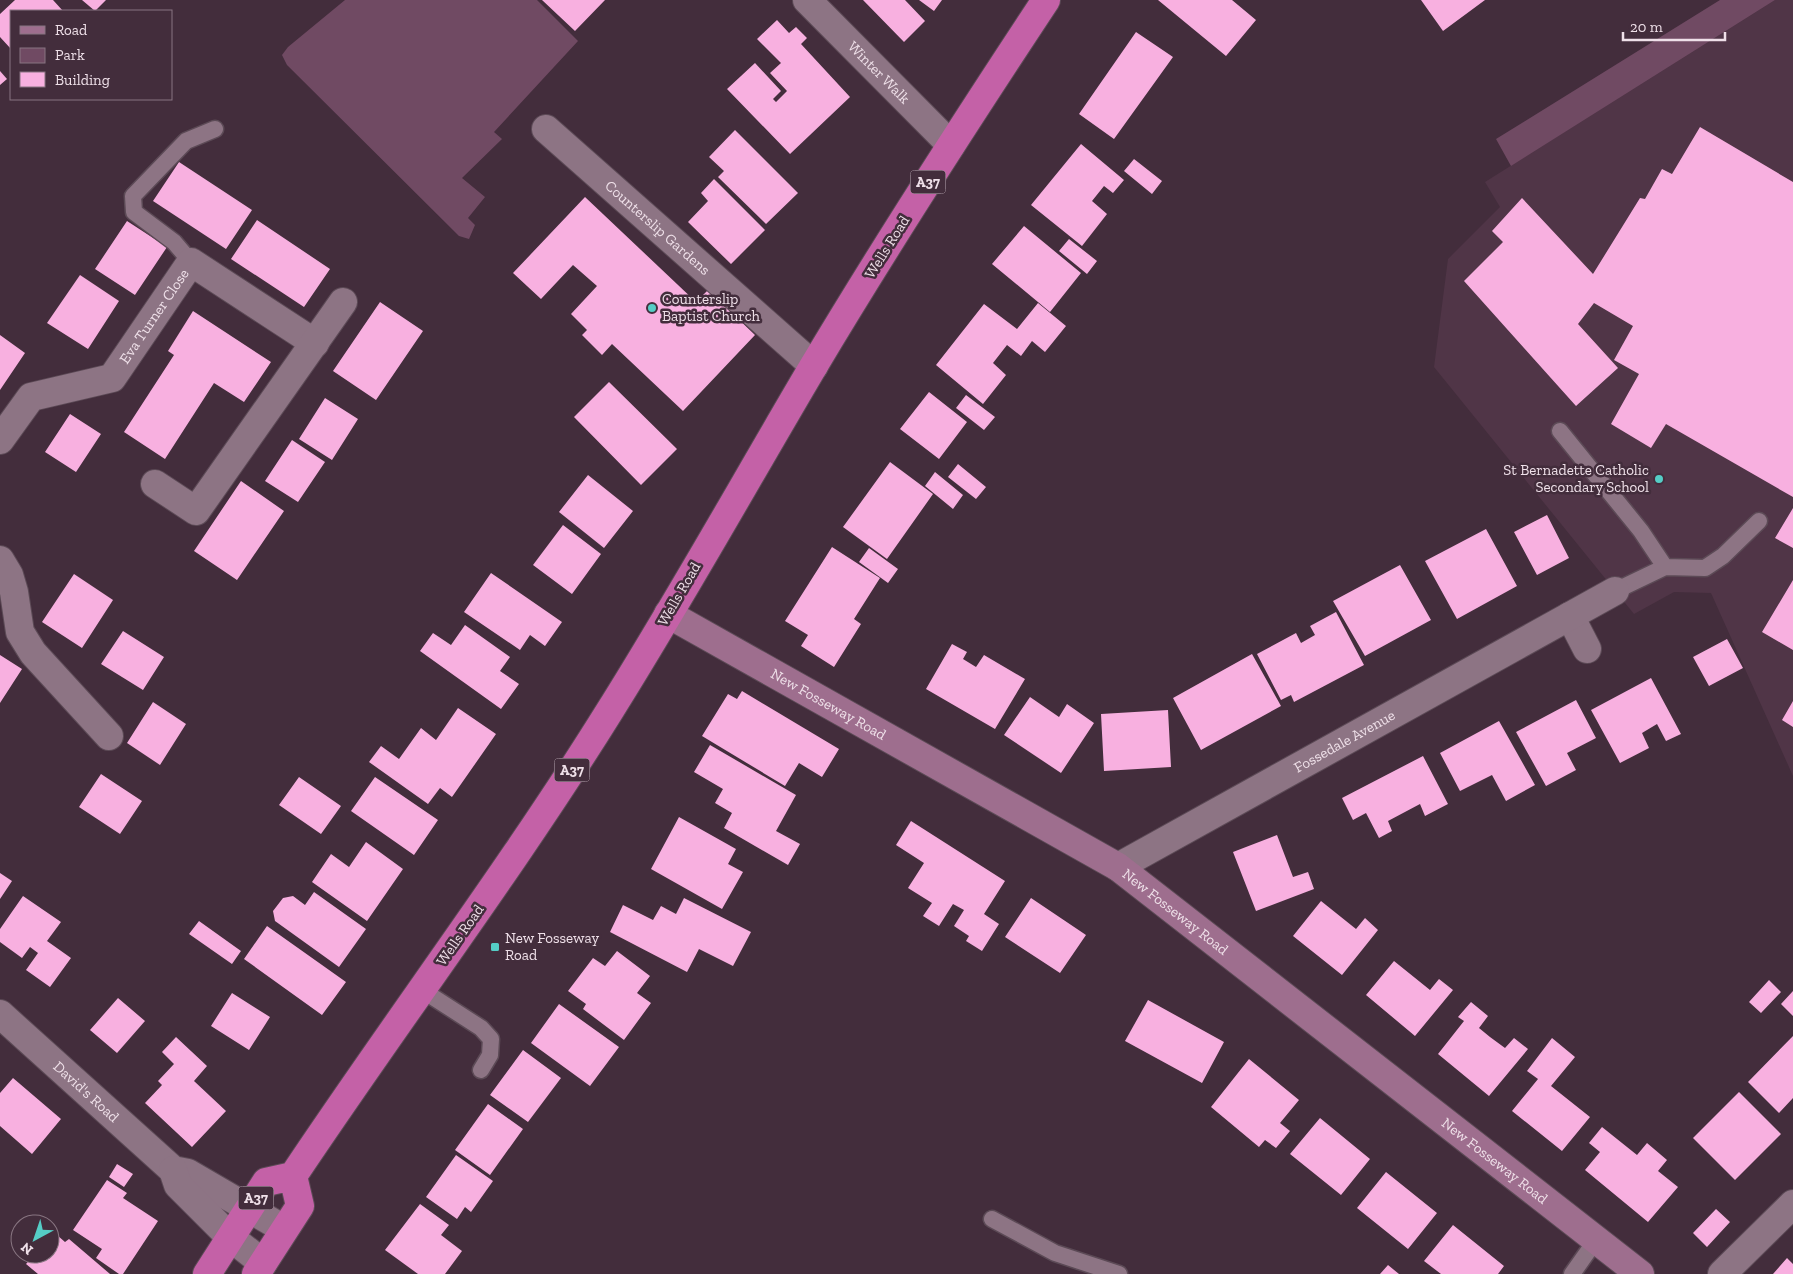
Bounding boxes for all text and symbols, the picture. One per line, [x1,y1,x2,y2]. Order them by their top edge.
legend [10,10,172,100]
scale bar [1623,10,1726,42]
text: 20 m [1630,18,1663,36]
text: Road [55,21,88,39]
street label: Winter Walk [844,37,914,107]
text: Park [55,46,85,64]
text: Building [55,71,110,89]
road number: A37 [910,170,946,193]
street label: Counterslip Gardens [601,176,714,279]
street label: Wells Road [861,212,914,282]
street label: Eva Turner Close [115,265,193,367]
place label: Counterslip Baptist Church [662,290,761,325]
marker: Counterslip Baptist Church [646,302,658,314]
place label: St Bernadette Catholic Secondary School [1503,461,1649,496]
marker: St Bernadette Catholic Secondary School [1653,473,1665,485]
street label: Wells Road [654,558,705,629]
street label: New Fosseway Road [768,665,890,744]
street label: Fossedale Avenue [1291,706,1398,777]
road number: A37 [554,758,590,782]
street label: New Fosseway Road [1119,865,1233,959]
street label: Wells Road [432,900,488,969]
place label: New Fosseway Road [505,929,599,964]
marker: New Fosseway Road [489,941,501,953]
street label: David's Road [49,1057,123,1127]
street label: New Fosseway Road [1438,1114,1552,1208]
road number: A37 [238,1186,274,1210]
north arrow [10,1214,60,1264]
text: N [17,1238,37,1259]

